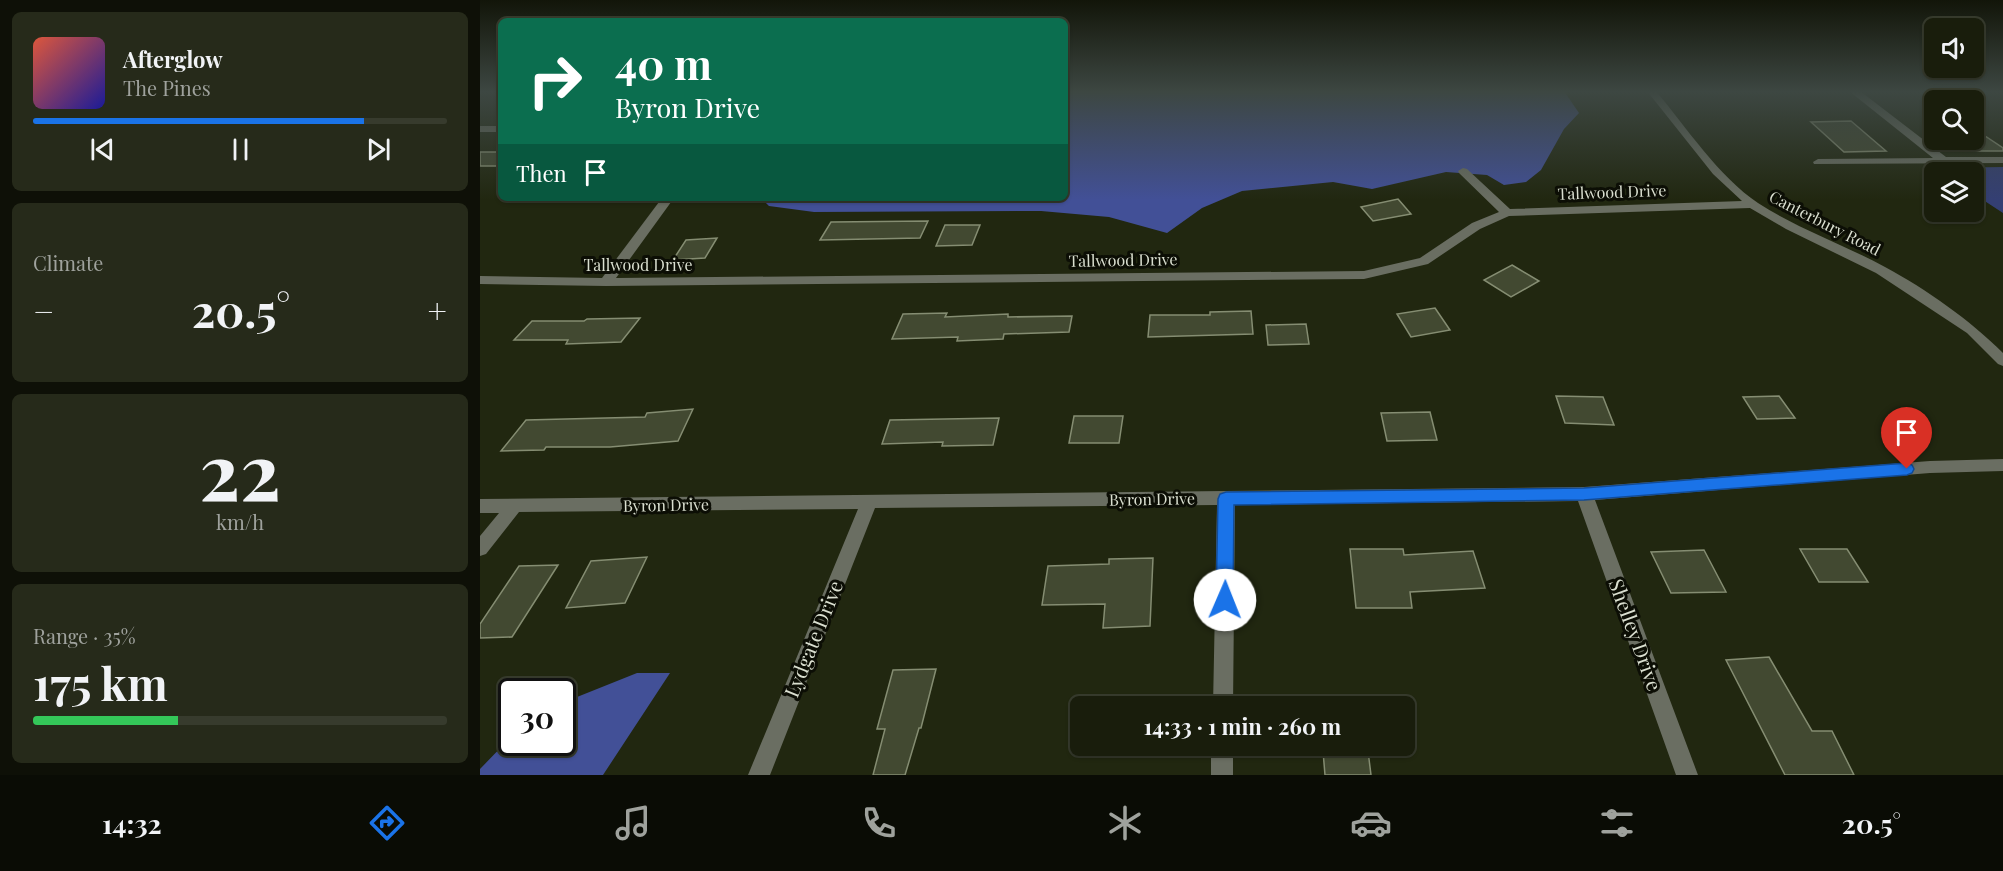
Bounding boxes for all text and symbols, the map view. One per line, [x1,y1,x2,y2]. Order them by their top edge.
map controls [1924,18,1984,222]
button: sound [1924,18,1984,78]
text: 40 m [615,35,712,91]
icon: right [516,42,594,120]
text: Afterglow [123,44,223,74]
text: The Pines [123,74,211,101]
text: Byron Drive [615,89,760,125]
button: search [1924,90,1984,150]
icon: previous [86,133,119,166]
icon: pause [224,133,257,166]
icon: next [362,133,395,166]
icon: arrive [579,156,612,189]
text: Then [516,158,567,188]
button: layers [1924,162,1984,222]
street label: Tallwood Drive [1557,179,1667,204]
street label: Canterbury Road [1766,185,1885,260]
street label: Tallwood Drive [1068,248,1178,271]
text: Climate [33,249,103,276]
street label: Tallwood Drive [584,254,692,275]
text: 20.5° [192,279,290,339]
text: − [33,288,54,332]
text: + [428,288,447,332]
pin [1881,407,1932,469]
icon: arrive [1890,416,1923,449]
text: 22 [199,417,281,521]
street label: Byron Drive [1109,487,1195,510]
street label: Byron Drive [623,493,709,516]
text: km/h [216,508,264,535]
position arrow [1193,568,1257,632]
street label: Shelley Drive [1604,575,1669,694]
street label: Lydgate Drive [777,576,848,701]
text: Range · 35% [33,622,136,649]
text: 175 km [33,652,168,712]
speed limit sign: 30 [498,678,576,756]
text: 14:33 · 1 min · 260 m [1144,711,1341,741]
icon: directions [366,802,408,844]
icon: music [612,802,654,844]
icon: phone [858,802,900,844]
icon: climate [1104,802,1146,844]
icon: car [1350,802,1392,844]
icon: filters [1596,802,1638,844]
text: 14:32 [102,805,162,841]
text: 20.5° [1842,805,1901,841]

